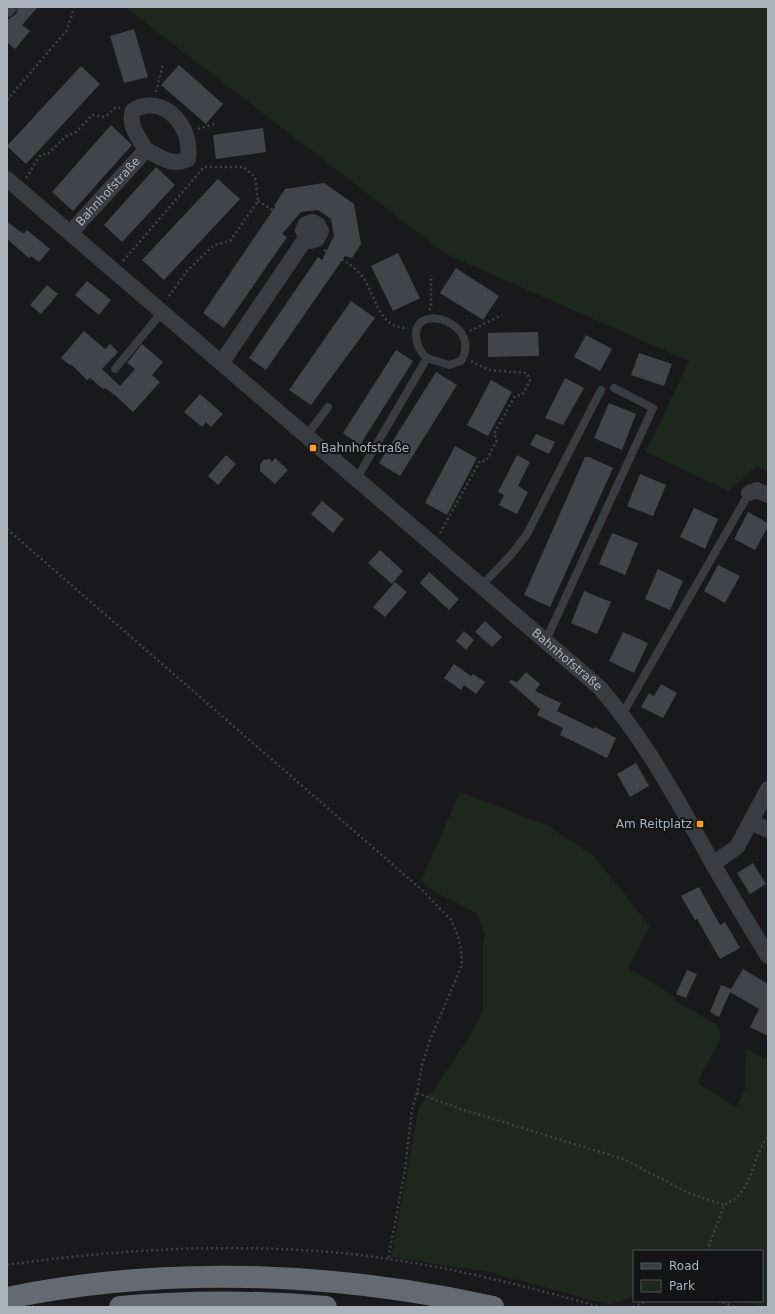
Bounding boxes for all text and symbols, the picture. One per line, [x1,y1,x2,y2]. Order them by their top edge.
street label: Bahnhofstraße [73,154,143,229]
place label: Bahnhofstraße [321,441,409,455]
marker: Bahnhofstraße [308,443,318,453]
street label: Bahnhofstraße [529,626,605,694]
place label: Am Reitplatz [616,817,692,831]
marker: Am Reitplatz [695,819,705,829]
legend [633,1250,763,1302]
text: Road [669,1259,699,1273]
text: Park [669,1279,695,1293]

